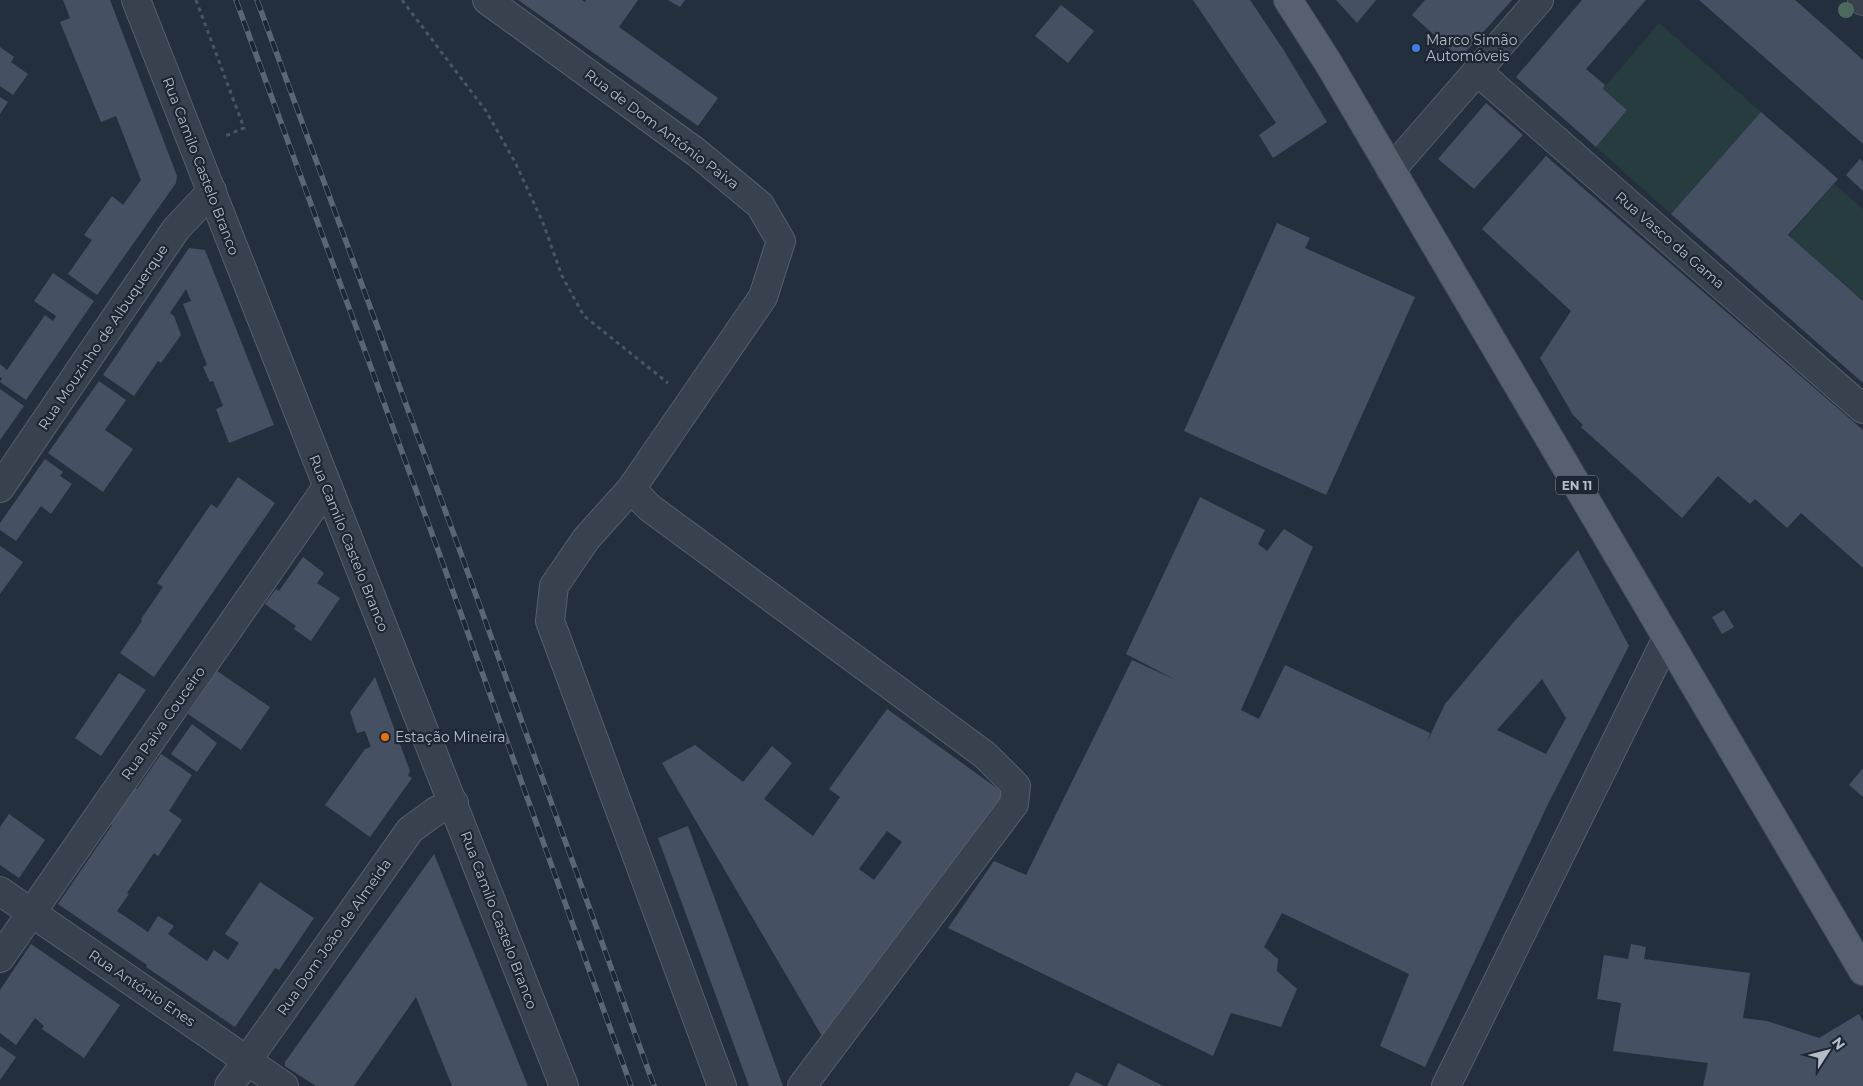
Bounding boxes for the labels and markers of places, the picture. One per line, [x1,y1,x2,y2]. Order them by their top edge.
place label: Marco Simão Automóveis [1426,31,1518,65]
marker: Marco Simão Automóveis [1410,42,1422,54]
place label: Estação Mineira [395,728,505,746]
marker: Estação Mineira [379,731,391,743]

